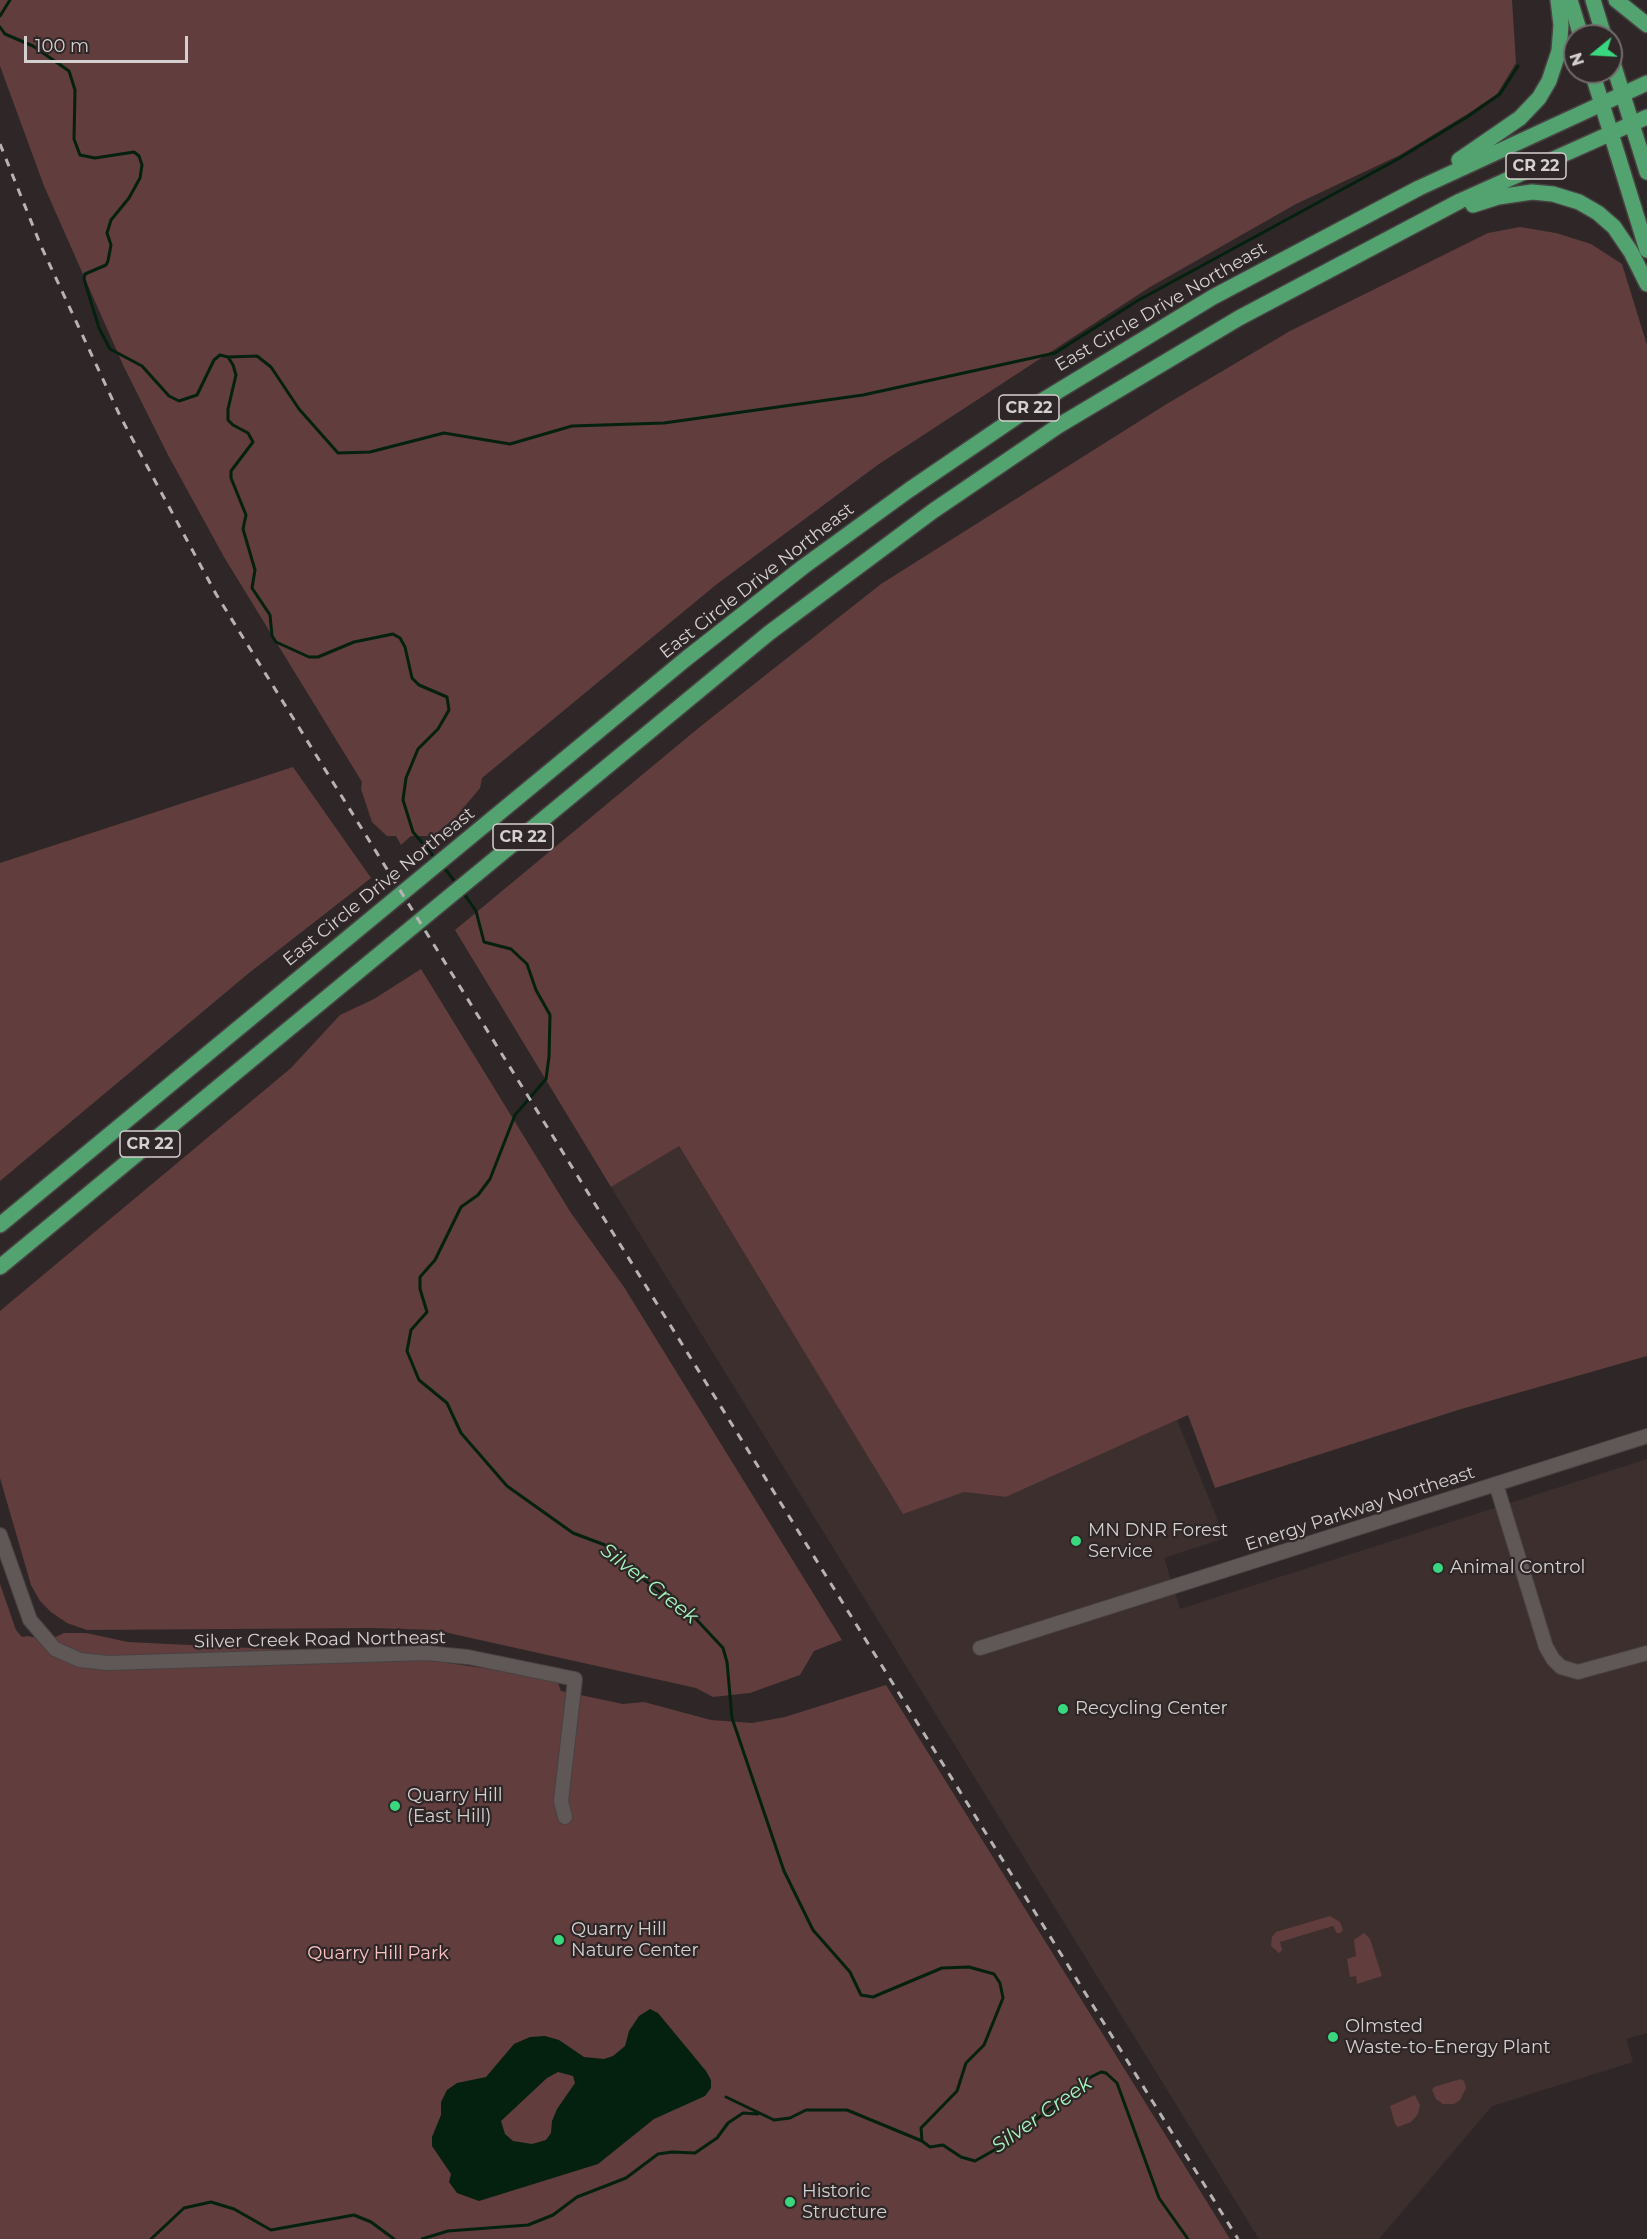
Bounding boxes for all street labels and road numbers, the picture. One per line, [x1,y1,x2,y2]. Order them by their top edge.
road number: CR 22 [1506,153,1566,179]
street label: East Circle Drive Northeast [1051,238,1271,376]
road number: CR 22 [999,395,1059,421]
street label: East Circle Drive Northeast [656,498,858,664]
street label: East Circle Drive Northeast [279,803,479,971]
road number: CR 22 [493,824,553,850]
road number: CR 22 [120,1131,180,1157]
street label: Energy Parkway Northeast [1243,1462,1477,1556]
street label: Silver Creek Road Northeast [194,1627,446,1653]

